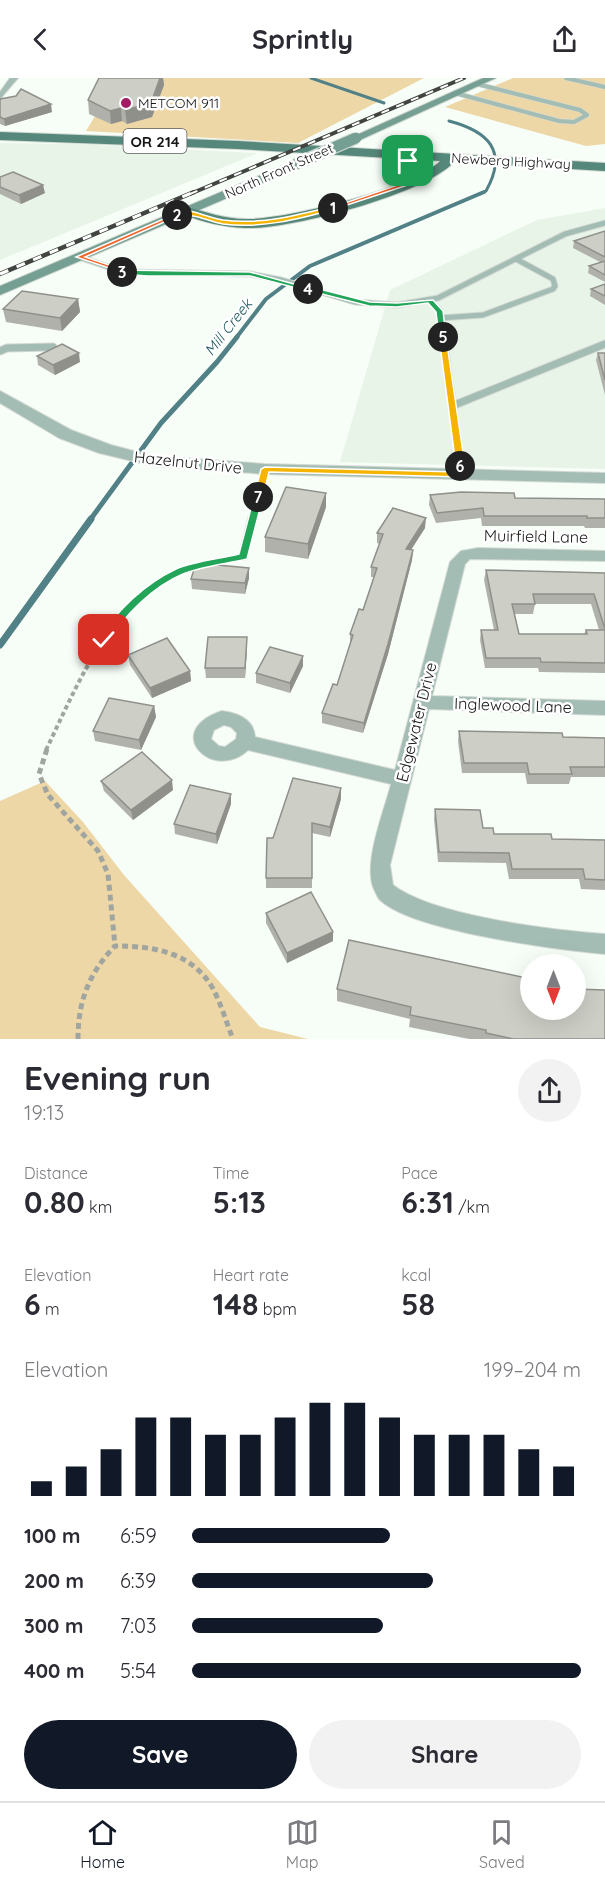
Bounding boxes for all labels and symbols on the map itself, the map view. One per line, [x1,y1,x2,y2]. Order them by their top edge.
place label: METCOM 911 [138,94,219,112]
marker: METCOM 911 [119,96,133,110]
road number: OR 214 [124,129,186,153]
pin [382,135,433,186]
street label: North Front Street [222,139,336,203]
street label: Newberg Highway [451,149,571,173]
pin: 1 [318,193,348,223]
pin: 2 [162,200,192,230]
pin: 3 [107,257,137,287]
pin: 4 [293,274,323,304]
water label: Mill Creek [200,293,257,359]
pin: 5 [428,322,458,352]
street label: Hazelnut Drive [133,446,243,478]
pin: 6 [445,451,475,481]
pin: 7 [243,482,273,512]
street label: Muirfield Lane [484,525,588,547]
pin [78,614,129,665]
street label: Edgewater Drive [391,660,441,784]
street label: Inglewood Lane [454,693,572,717]
north arrow [520,954,586,1020]

